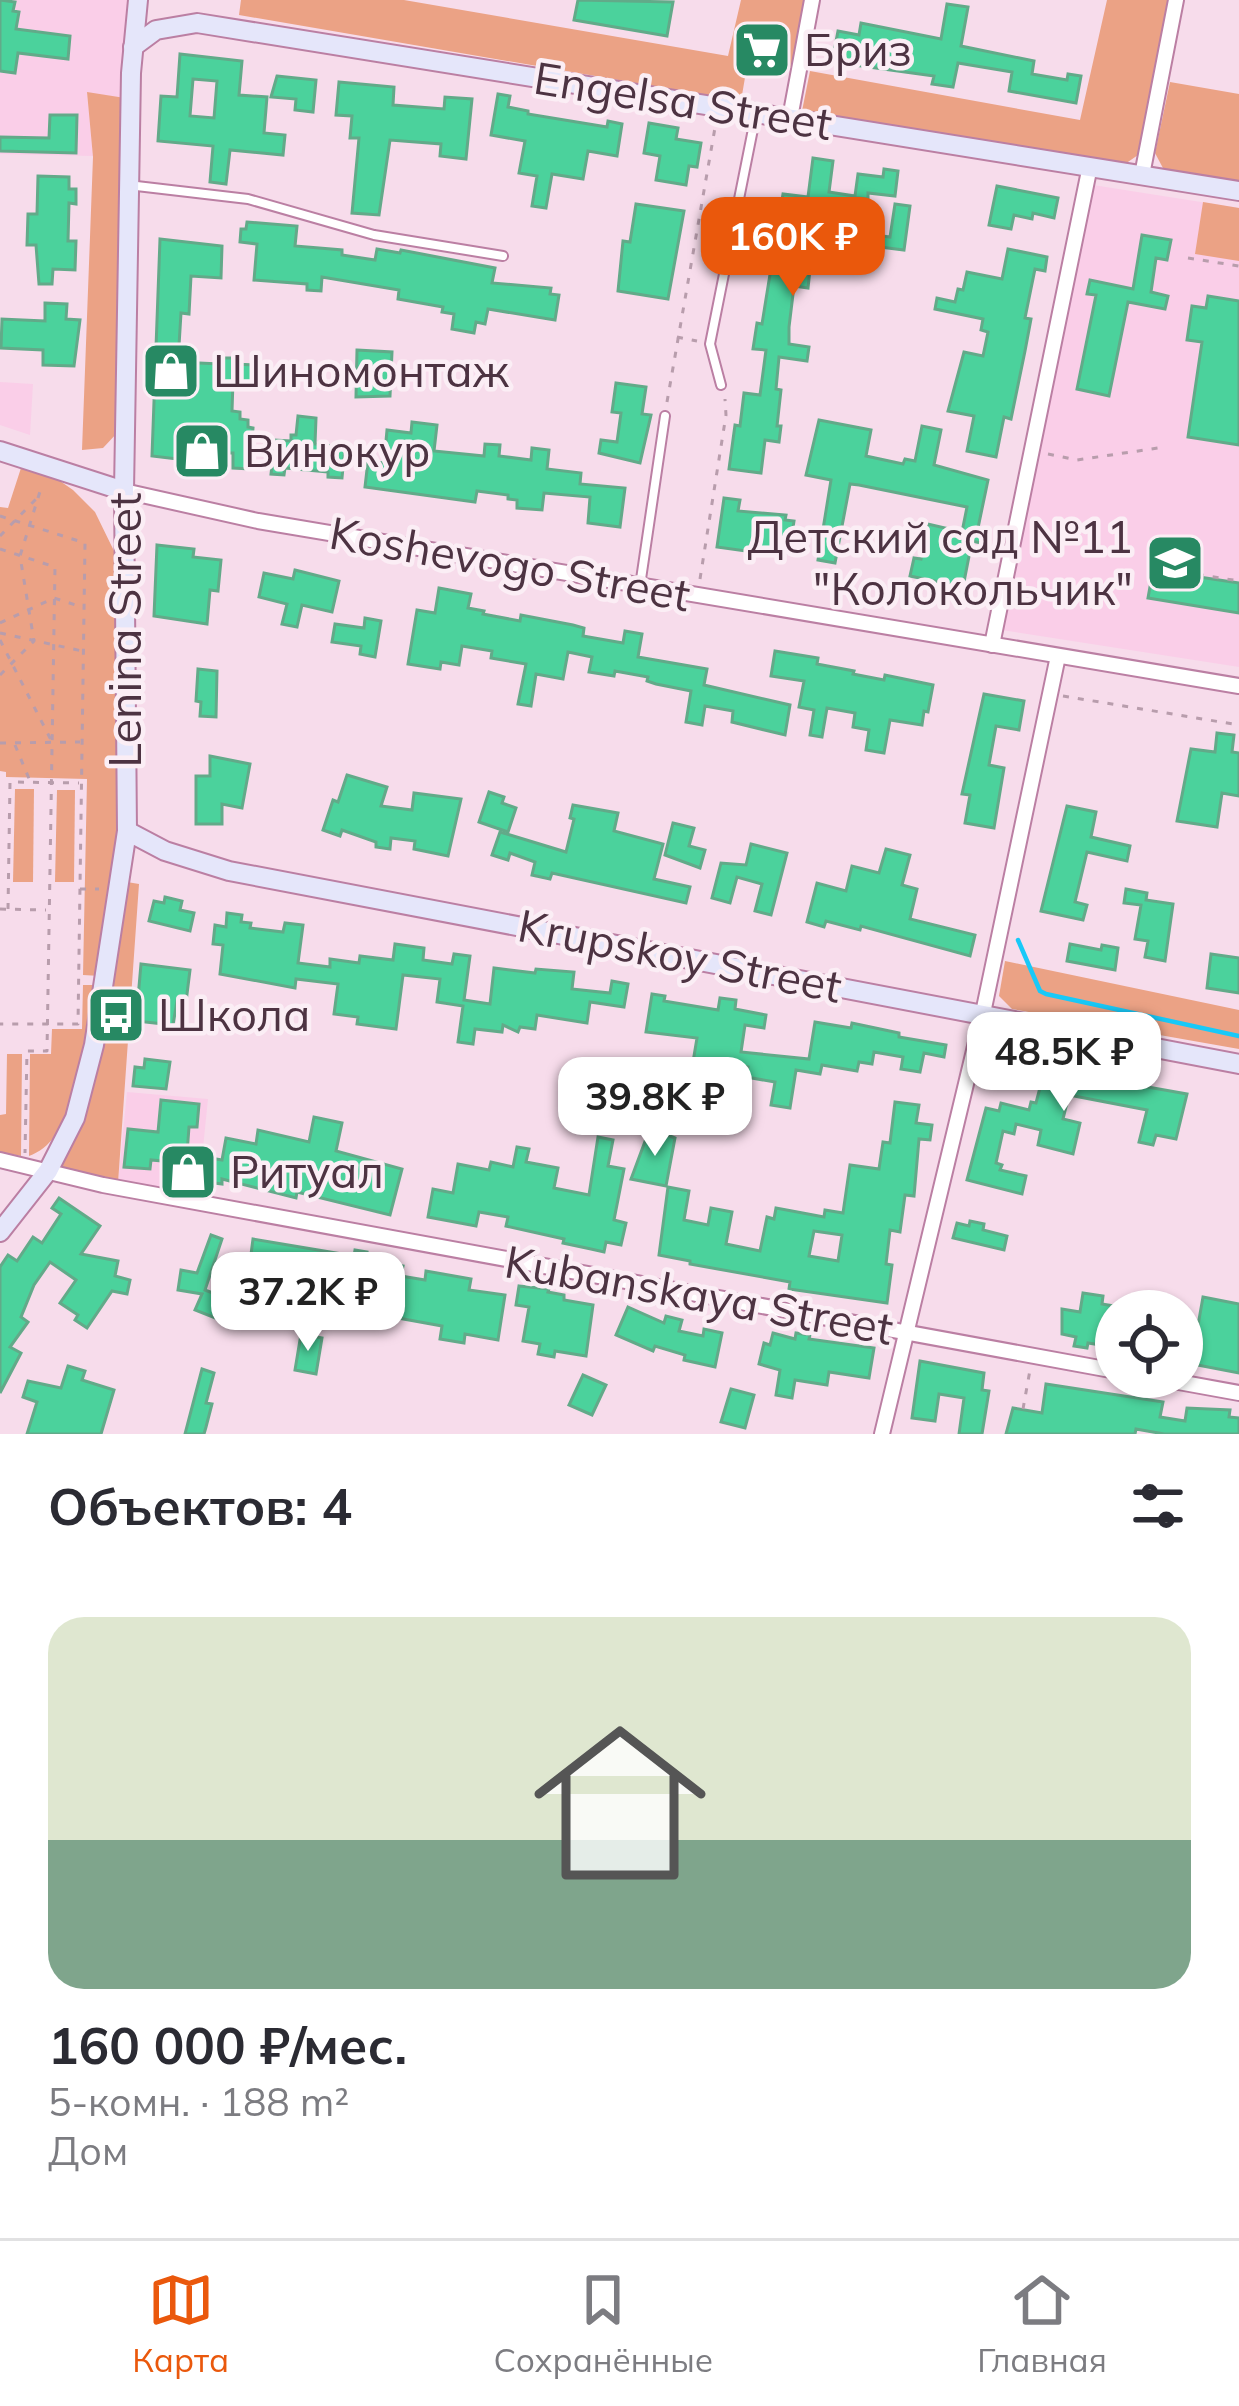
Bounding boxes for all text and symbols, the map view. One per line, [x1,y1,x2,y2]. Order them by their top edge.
supermarket icon: Бриз [731,19,793,81]
place label: Бриз [804,21,912,77]
street label: Engelsa Street [530,49,836,151]
pin: 160K ₽ [695,197,891,299]
text: 160K ₽ [728,211,858,260]
shop icon: Шиномонтаж [140,340,202,402]
place label: Шиномонтаж [213,342,510,398]
shop icon: Винокур [171,420,233,482]
place label: Винокур [244,422,430,478]
street label: Lenina Street [96,492,152,768]
street label: Koshevogo Street [326,504,695,622]
place label: Детский сад №11 "Колокольчик" [747,508,1133,616]
school or university icon: Детский сад №11 "Колокольчик" [1144,532,1206,594]
street label: Krupskoy Street [514,896,847,1014]
bus stop icon: Школа [85,984,147,1046]
place label: Школа [158,986,310,1042]
pin: 48.5K ₽ [953,1012,1175,1114]
text: 48.5K ₽ [994,1026,1134,1075]
pin: 39.8K ₽ [544,1057,766,1159]
text: 39.8K ₽ [585,1071,725,1120]
shop icon: Ритуал [157,1141,219,1203]
place label: Ритуал [230,1143,384,1199]
street label: Kubanskaya Street [501,1232,898,1356]
pin: 37.2K ₽ [197,1252,419,1354]
text: 37.2K ₽ [238,1266,378,1315]
map controls [1095,1290,1203,1398]
button: locate [1095,1290,1203,1398]
icon: filters [1125,1473,1191,1539]
text: Объектов: 4 [48,1474,352,1538]
icon: home [512,1695,728,1911]
text: 160 000 ₽/мес. [48,2013,407,2077]
text: 5-комн. · 188 m² [48,2077,349,2126]
text: Дом [48,2126,128,2175]
tab: Карта [132,2267,229,2380]
tab: Сохранённые [493,2267,713,2380]
tab: Главная [977,2267,1107,2380]

